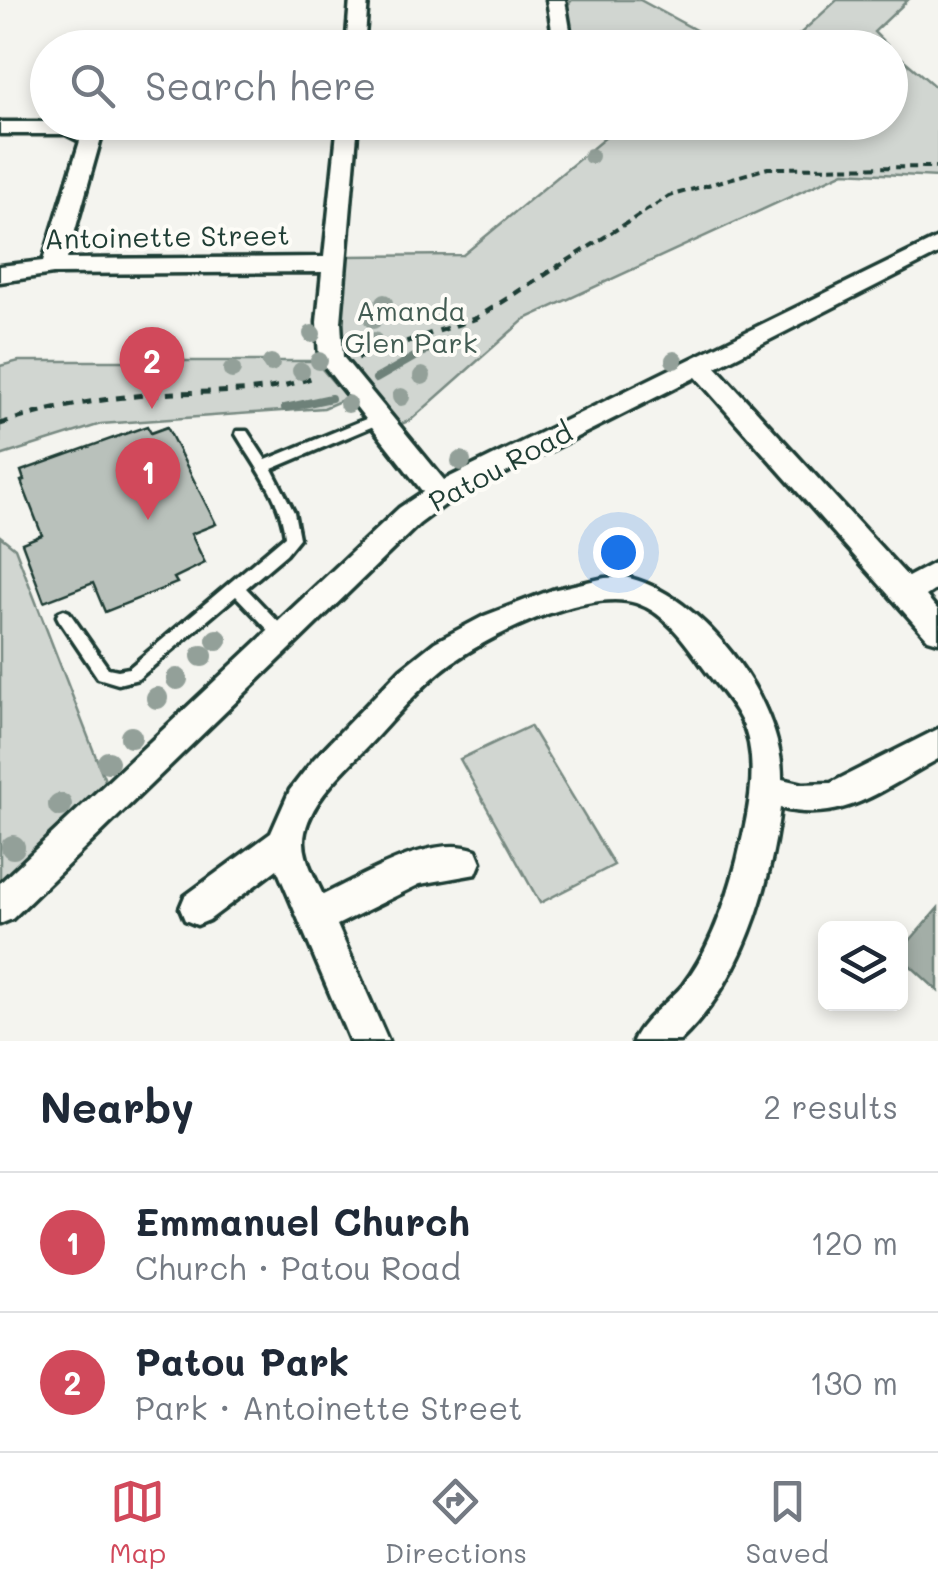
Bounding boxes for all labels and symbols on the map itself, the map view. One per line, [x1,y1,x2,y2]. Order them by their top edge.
street label: Antoinette Street [44,216,290,256]
park label: Amanda Glen Park [344,292,478,360]
pin: 2 [120,326,184,409]
street label: Patou Road [422,413,578,519]
pin: 1 [116,438,180,520]
your location [593,527,644,578]

